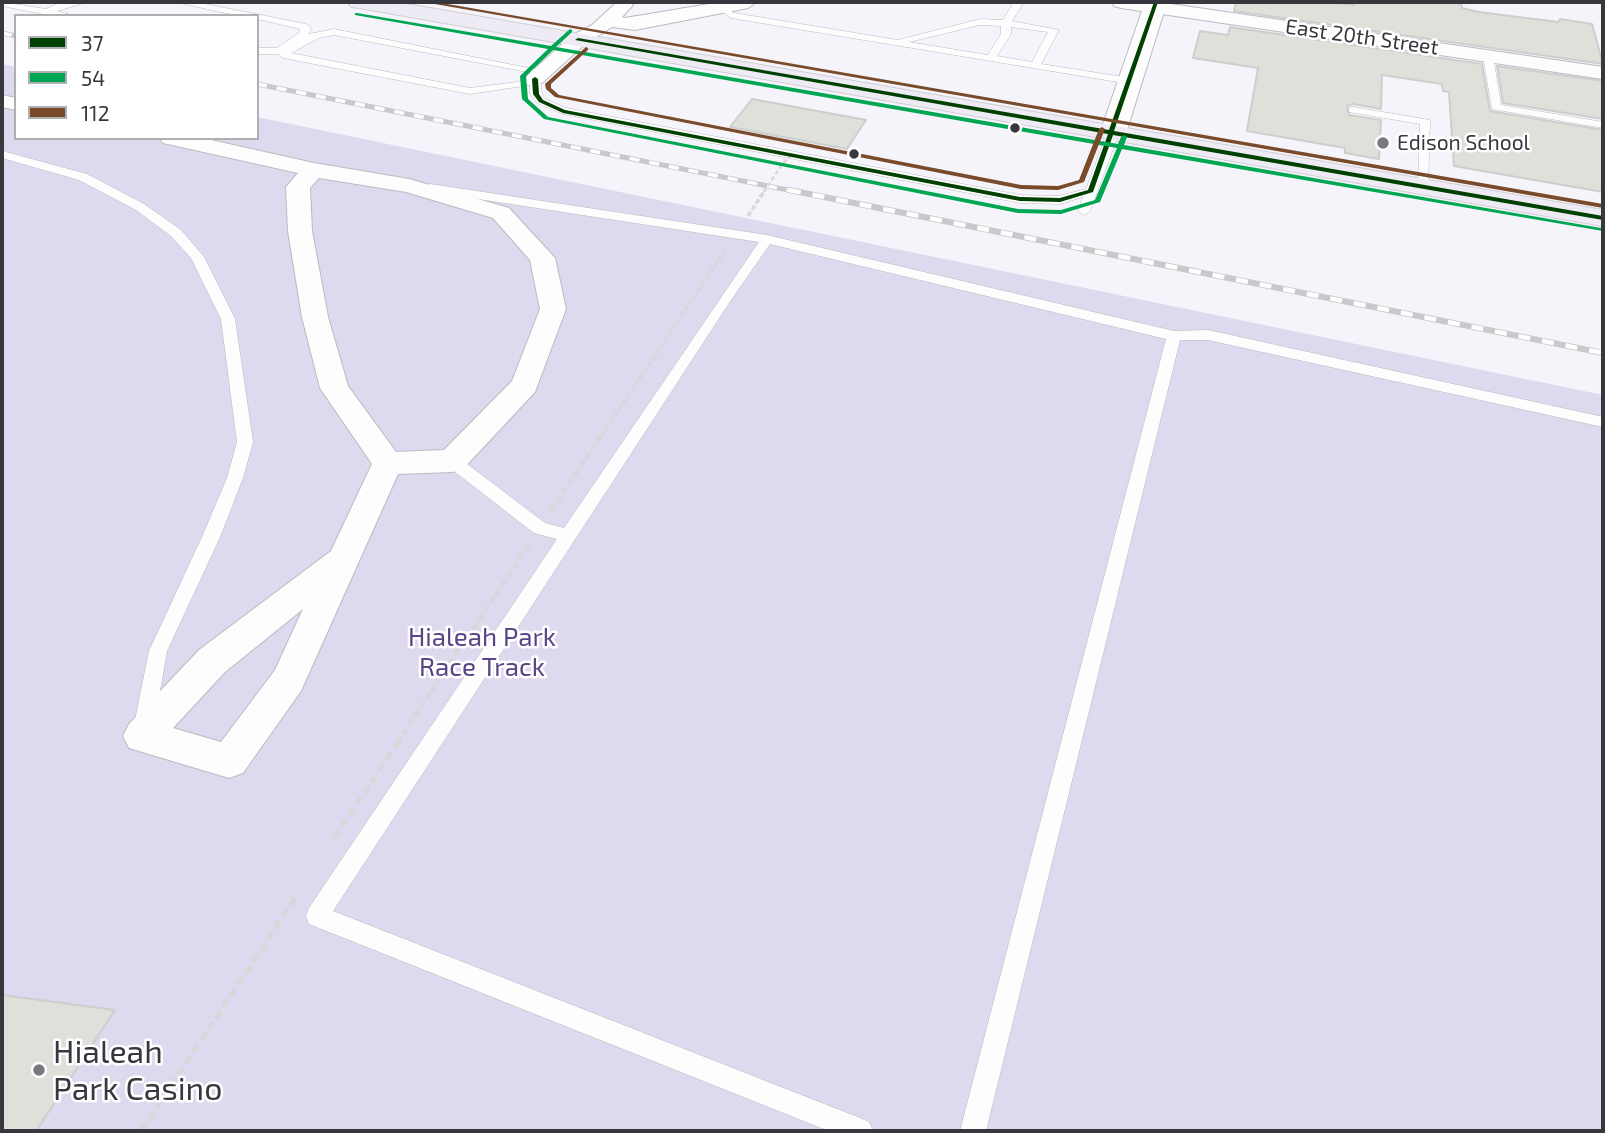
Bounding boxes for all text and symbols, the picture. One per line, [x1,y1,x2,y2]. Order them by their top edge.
legend [14,14,259,140]
street label: East 20th Street [1284,14,1440,60]
text: 37 [81,30,103,55]
text: 54 [81,65,105,90]
text: 112 [81,100,110,125]
unlabelled marker [1008,121,1022,135]
place label: Edison School [1397,130,1530,156]
marker: Edison School [1375,135,1391,151]
unlabelled marker [847,147,861,161]
park label: Hialeah Park Race Track [408,621,556,682]
place label: Hialeah Park Casino [53,1033,222,1108]
marker: Hialeah Park Casino [31,1062,47,1078]

